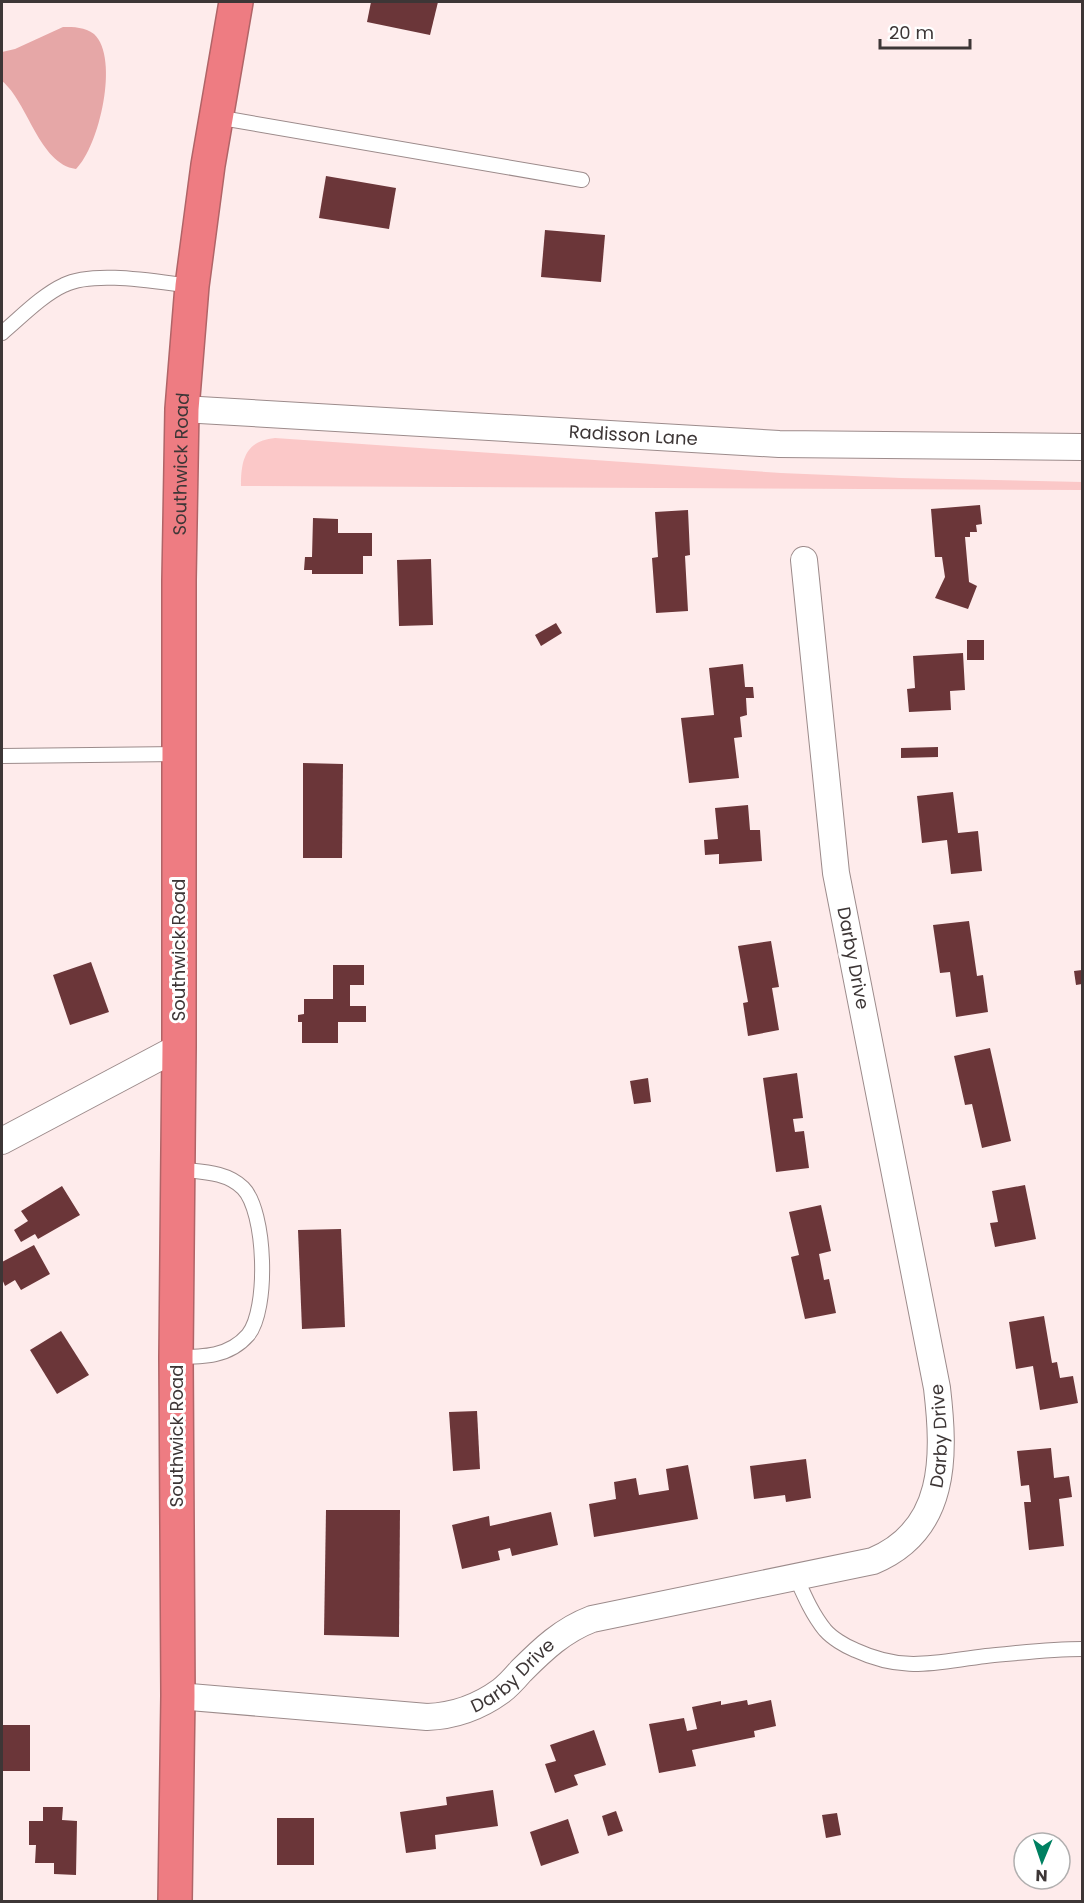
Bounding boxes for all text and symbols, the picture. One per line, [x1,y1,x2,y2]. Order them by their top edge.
scale bar [880,12,970,50]
text: 20 m [889,20,934,45]
street label: Southwick Road [167,392,195,536]
street label: Radisson Lane [568,419,698,451]
street label: Southwick Road [166,879,191,1021]
street label: Darby Drive [831,905,876,1011]
street label: Southwick Road [164,1365,189,1507]
street label: Darby Drive [923,1383,953,1490]
street label: Darby Drive [466,1632,560,1718]
north arrow [1012,1831,1072,1891]
text: N [1035,1864,1048,1887]

